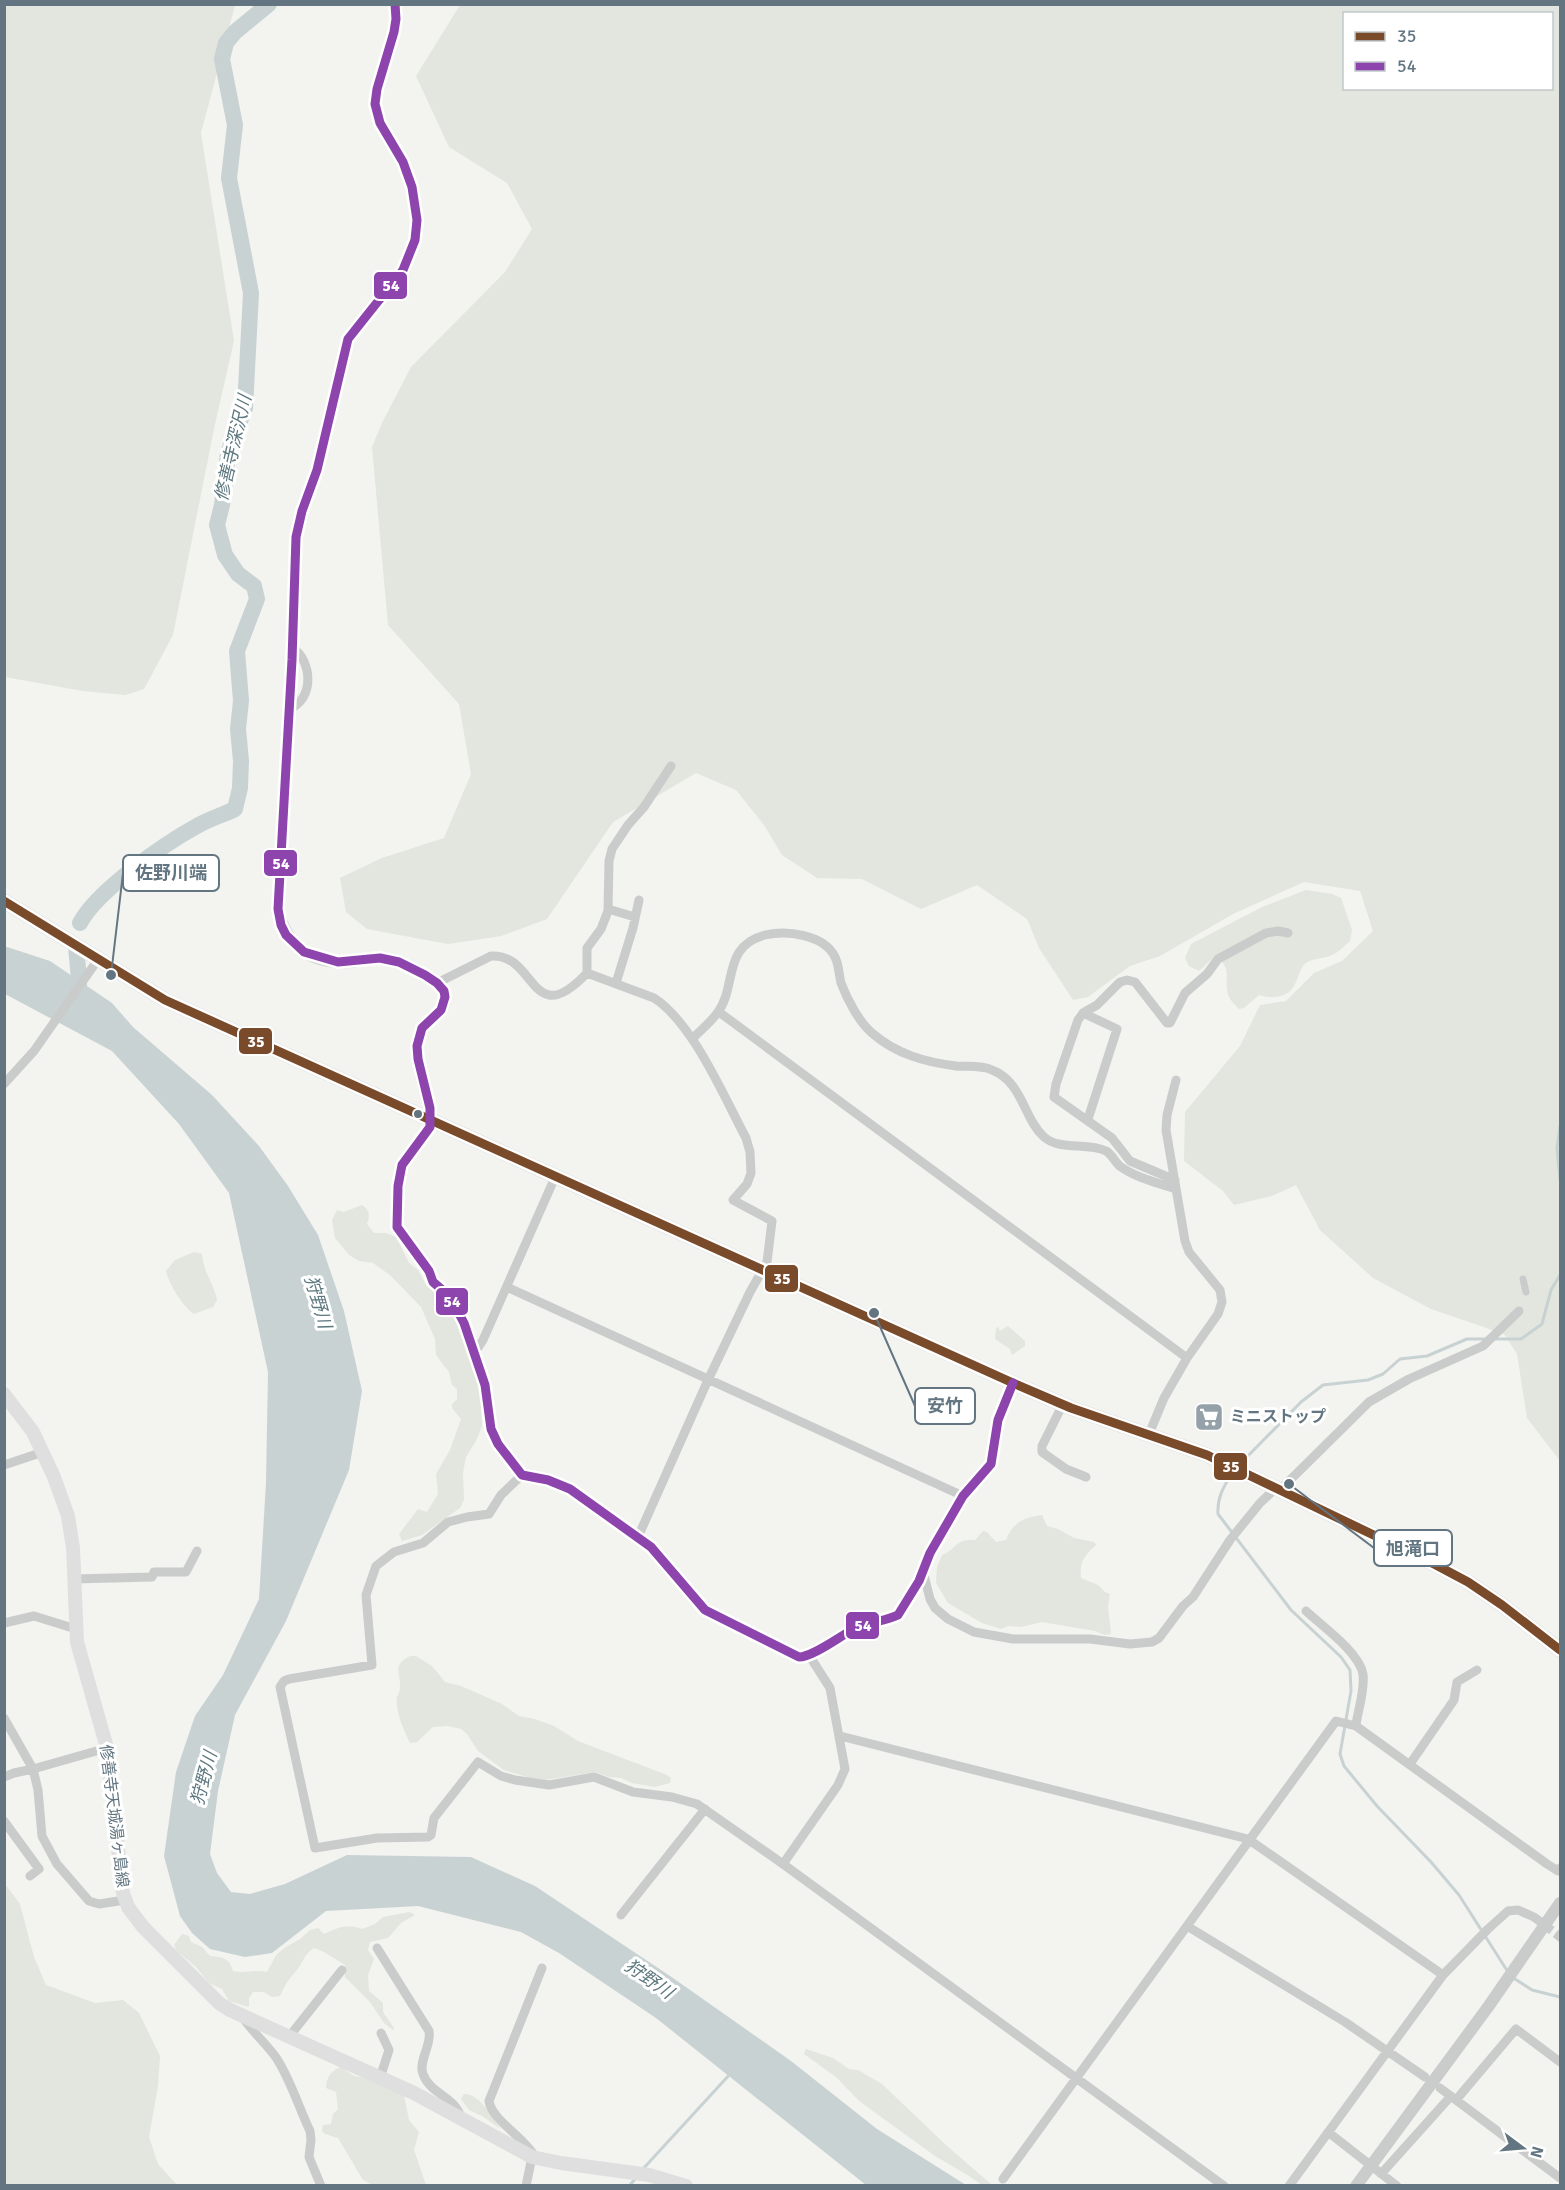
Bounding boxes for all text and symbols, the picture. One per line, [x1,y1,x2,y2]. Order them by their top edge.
legend [1343,12,1553,90]
text: 35 [1397,25,1416,47]
text: 54 [1397,55,1417,77]
line badge: 54 [373,271,408,300]
text: 54 [382,276,400,296]
water label: 修善寺深沢川 [210,391,256,503]
line badge: 54 [263,849,298,877]
text: 54 [272,854,290,874]
callout: 佐野川端 [123,855,219,891]
text: 佐野川端 [135,862,207,884]
line badge: 35 [238,1027,273,1055]
text: 35 [247,1032,265,1052]
unlabelled marker [412,1108,424,1120]
line badge: 35 [764,1264,799,1293]
text: 35 [773,1269,791,1289]
water label: 狩野川 [300,1273,337,1333]
line badge: 54 [435,1287,469,1316]
text: 54 [443,1292,461,1312]
callout: 安竹 [915,1388,975,1424]
text: 安竹 [927,1395,963,1417]
supermarket icon: ミニストップ [1193,1401,1225,1433]
place label: ミニストップ [1230,1407,1326,1427]
line badge: 35 [1213,1452,1248,1481]
text: 35 [1222,1457,1240,1477]
callout: 旭滝口 [1374,1530,1452,1566]
text: 旭滝口 [1386,1538,1440,1560]
line badge: 54 [845,1611,880,1640]
text: 54 [854,1616,872,1636]
street label: 修善寺天城湯ヶ島線 [95,1743,133,1889]
water label: 狩野川 [186,1747,222,1807]
water label: 狩野川 [621,1955,679,2005]
north arrow [1493,2118,1553,2178]
text: N [1525,2144,1548,2160]

